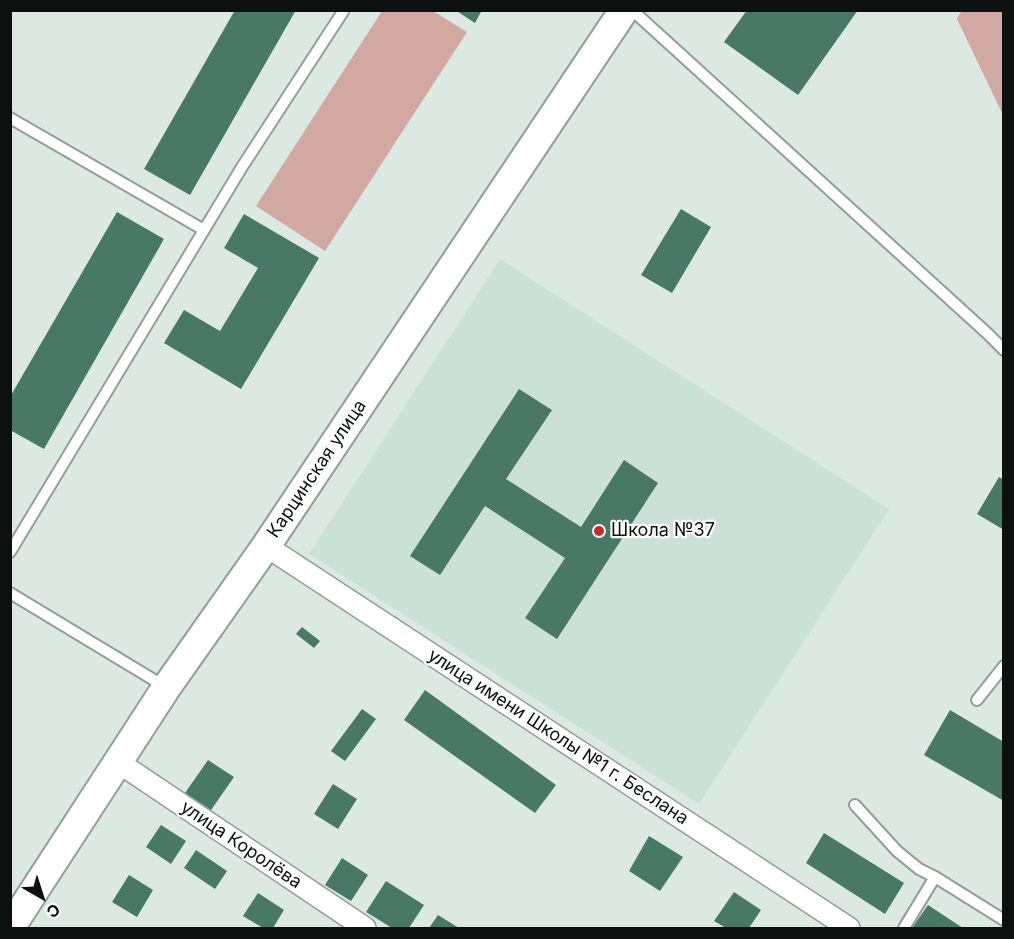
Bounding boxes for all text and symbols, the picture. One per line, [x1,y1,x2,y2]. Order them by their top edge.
street label: Карцинская улица [263,396,371,542]
place label: Школа №37 [611,520,715,542]
marker: Школа №37 [592,524,606,538]
street label: улица имени Школы №1 г. Беслана [424,645,692,829]
street label: улица Королёва [176,797,306,893]
north arrow [12,867,72,927]
text: С [42,899,64,922]

